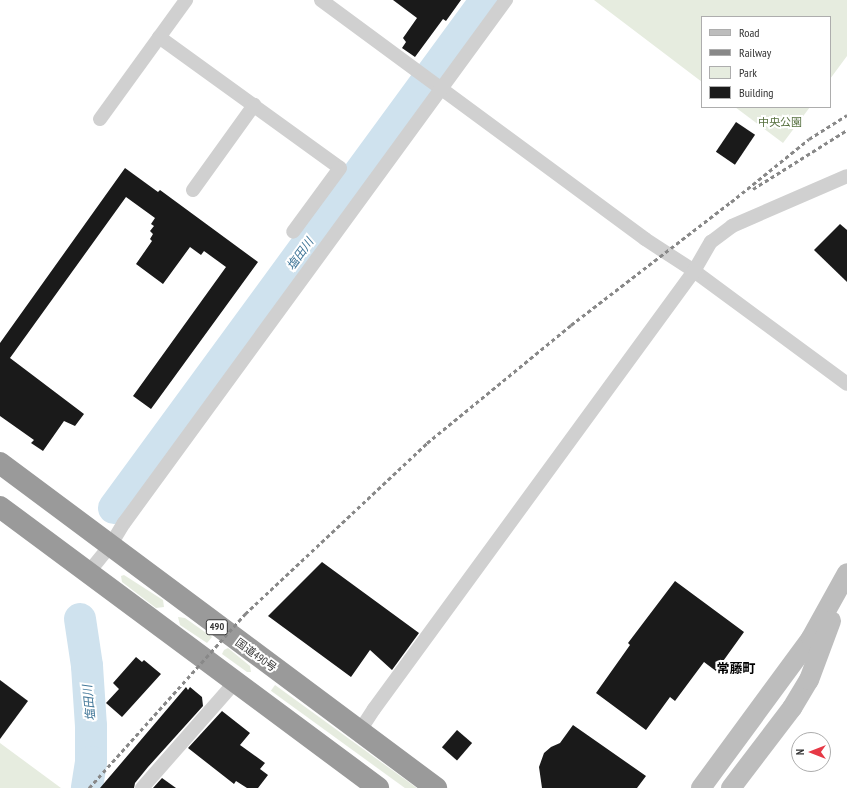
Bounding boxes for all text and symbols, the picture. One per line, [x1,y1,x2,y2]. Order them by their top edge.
legend [701,16,831,108]
text: Road [739,25,759,40]
text: Railway [739,45,771,60]
text: Park [739,65,757,80]
text: Building [739,85,774,100]
park label: 中央公園 [758,115,802,129]
water label: 塩田川 [284,235,316,273]
road number: 490 [205,619,229,635]
street label: 国道490号 [233,636,279,674]
district label: 常藤町 [717,661,755,677]
water label: 塩田川 [80,684,98,722]
north arrow [791,732,831,772]
text: N [793,749,807,755]

